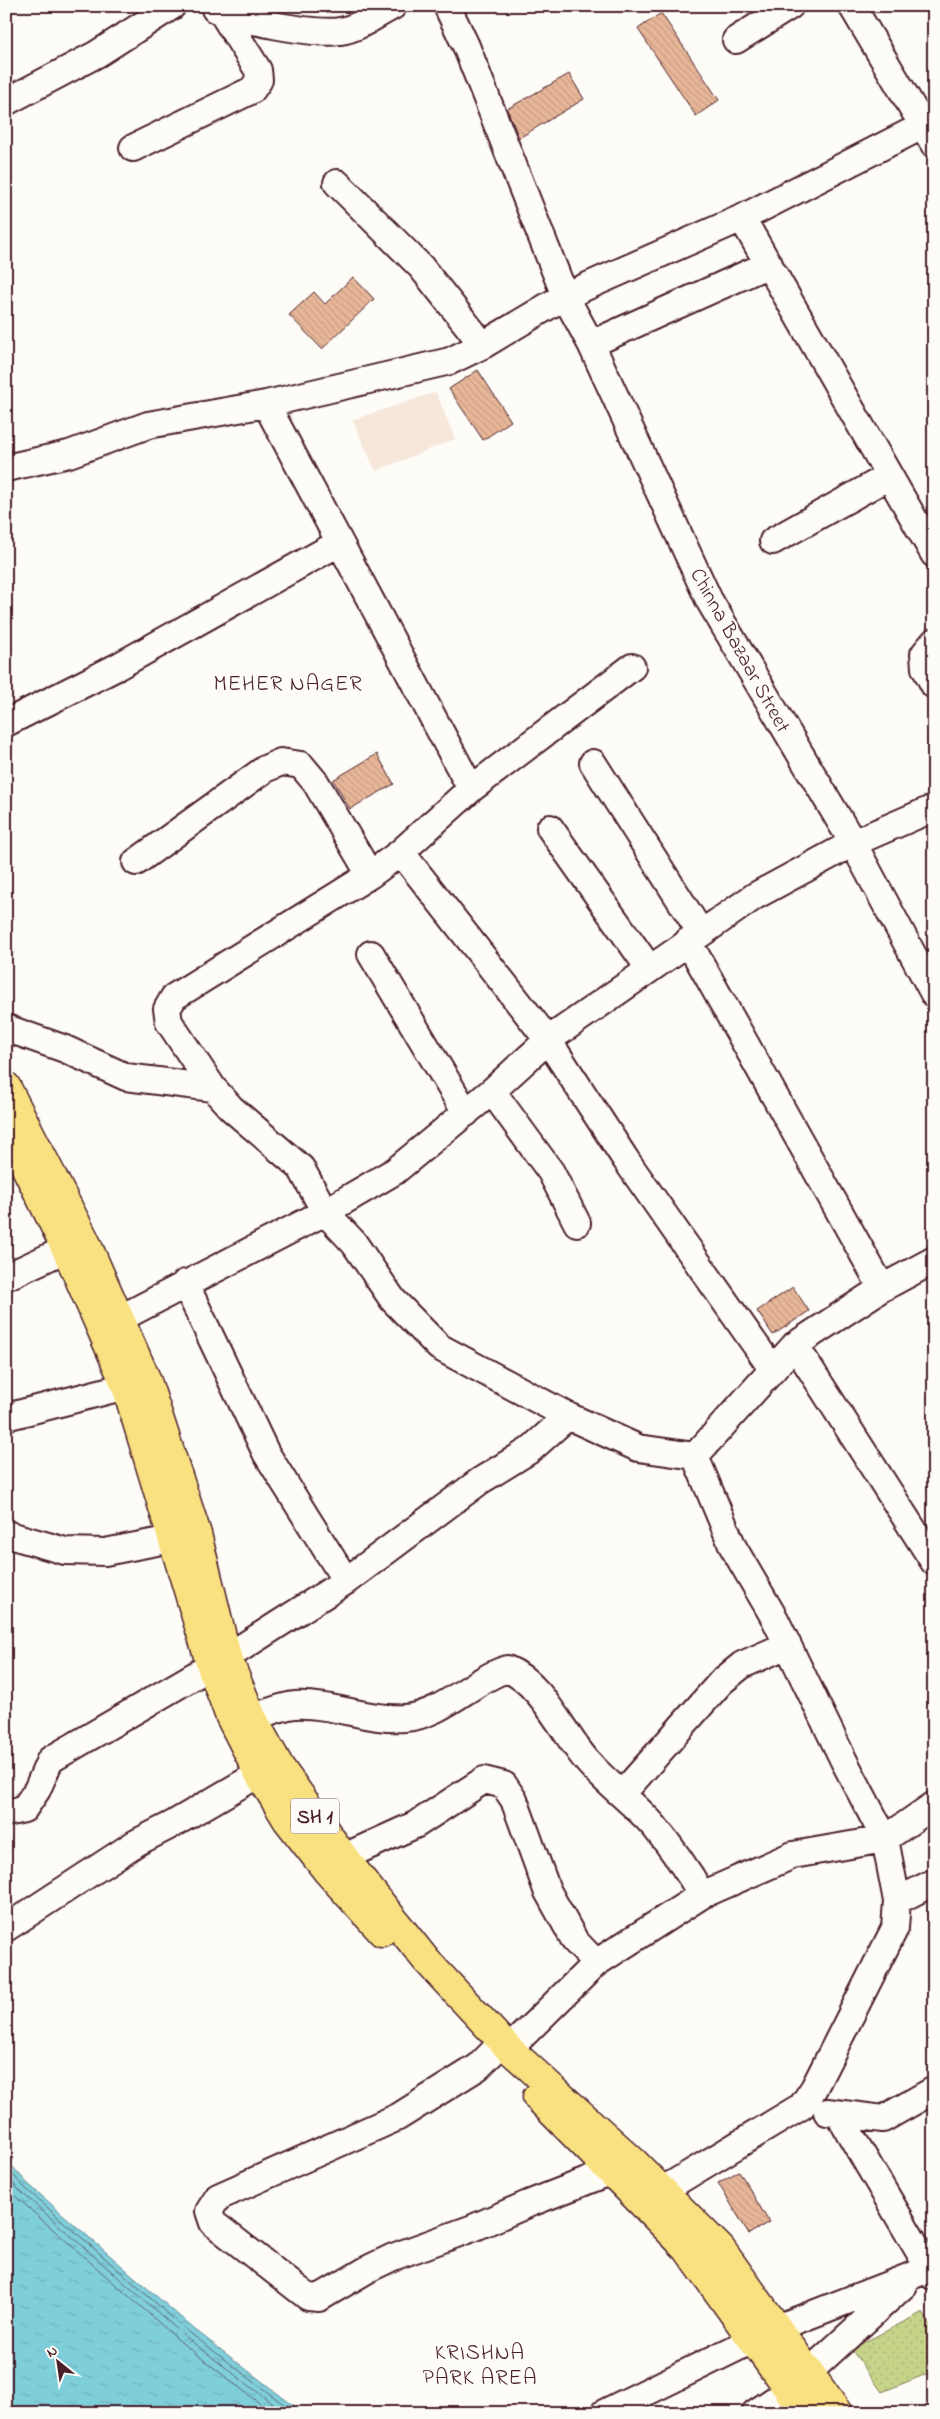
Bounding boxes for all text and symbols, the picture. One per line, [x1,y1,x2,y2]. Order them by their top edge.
street label: Chinna Bazaar Street [681,563,797,739]
district label: MEHER NAGER [213,669,363,701]
road number: SH 1 [291,1798,339,1834]
north arrow [32,2336,82,2386]
district label: KRISHNA PARK AREA [423,2338,537,2395]
text: N [43,2341,62,2363]

